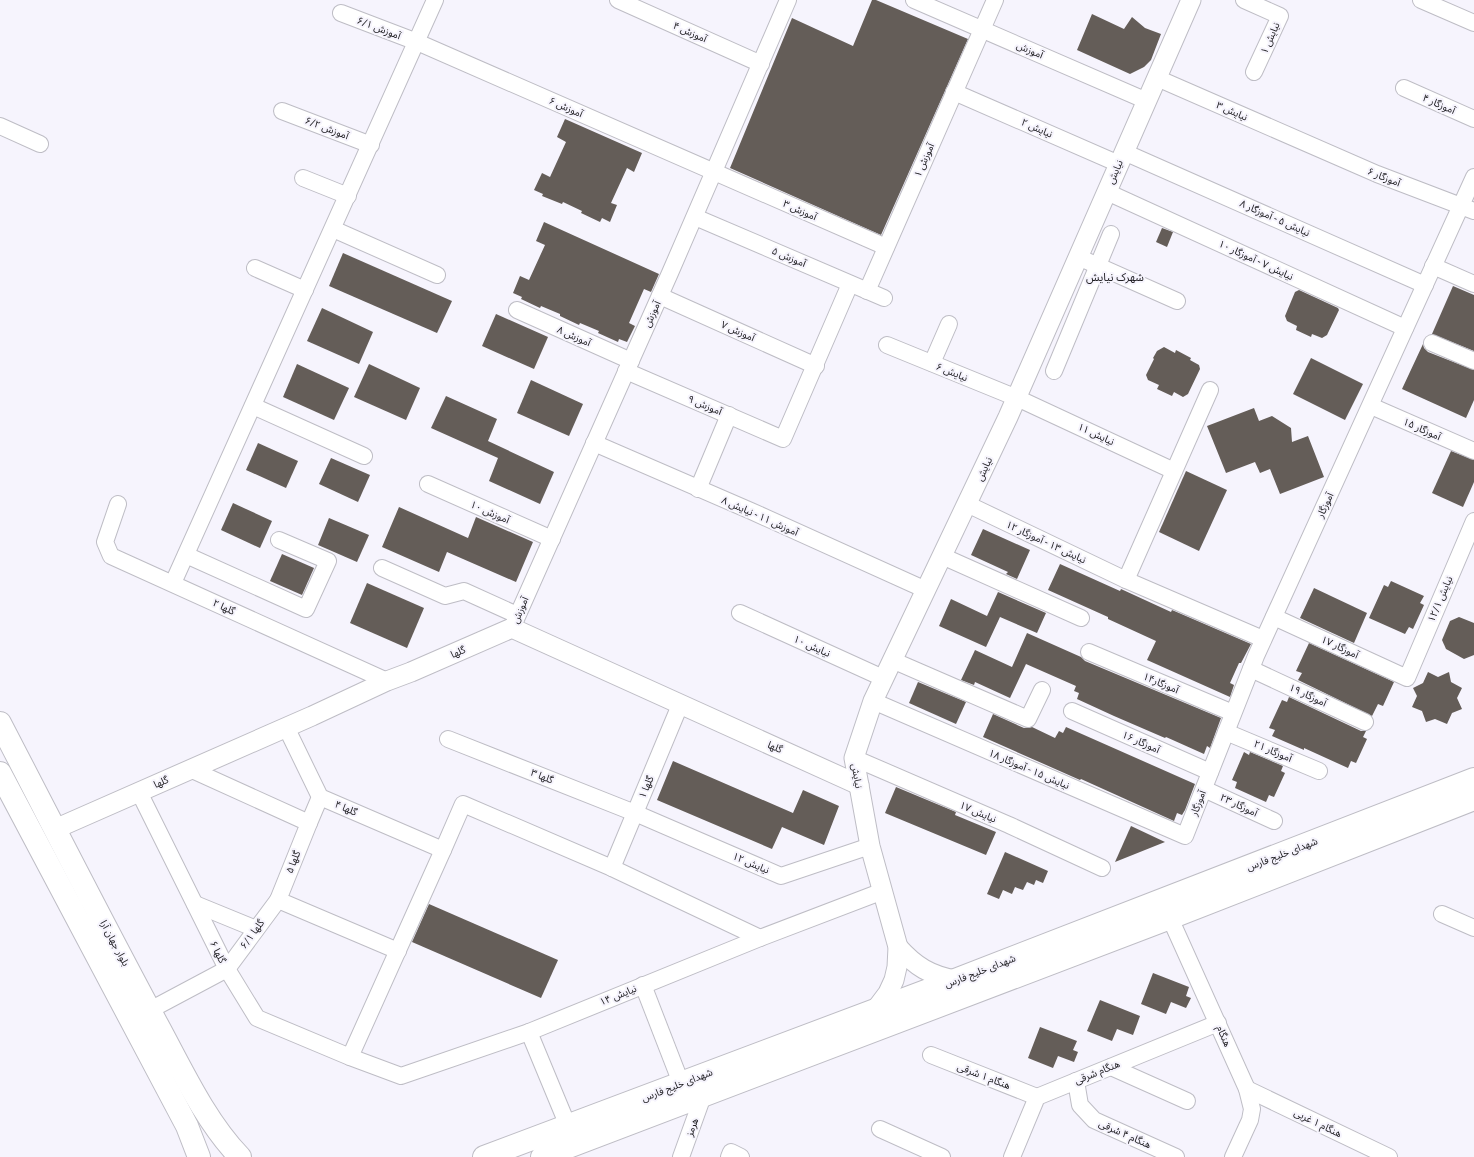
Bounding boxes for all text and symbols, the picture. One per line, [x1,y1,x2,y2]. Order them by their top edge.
street label: آموزش ۶/۱ [355,15,403,43]
street label: آموزش ۴ [671,20,710,46]
street label: نیایش ۱ [1258,20,1282,55]
street label: آموزش [1015,40,1046,62]
street label: آموزگار ۴ [1421,92,1458,117]
street label: آموزش ۶ [547,95,586,121]
street label: نیایش ۳ [1215,99,1250,123]
street label: آموزش ۶/۲ [303,115,351,143]
street label: نیایش ۲ [1020,116,1055,140]
street label: آموزش ۱ [912,140,938,179]
street label: نیایش [1105,158,1125,186]
street label: آموزگار ۶ [1366,165,1403,190]
street label: آموزش ۳ [781,198,820,224]
street label: نیایش ۵ - آموزگار ۸ [1238,198,1312,239]
street label: نیایش ۷ - آموزگار ۱۰ [1216,238,1295,283]
street label: آموزش ۵ [770,245,809,270]
district label: شهرک نیایش [1086,271,1144,284]
street label: آموزش [641,298,664,329]
street label: آموزش ۷ [719,319,758,345]
street label: آموزش ۸ [555,324,594,350]
street label: نیایش ۶ [935,361,970,383]
street label: آموزش ۹ [686,393,725,418]
street label: آموزگار ۱۵ [1401,416,1444,444]
street label: نیایش ۱۱ [1076,421,1116,447]
street label: نیایش [974,455,994,483]
street label: آموزگار [1314,490,1337,521]
street label: آموزش ۱۱ - نیایش ۸ [720,494,801,539]
street label: آموزش ۱۰ [468,498,512,527]
street label: نیایش ۱۳ - آموزگار ۱۲ [1004,519,1088,566]
street label: نیایش ۱۲/۱ [1425,574,1455,624]
street label: آموزش [510,594,532,625]
street label: گلها ۲ [211,597,238,617]
street label: نیایش ۱۰ [792,633,832,659]
street label: آموزگار ۱۷ [1319,634,1362,662]
street label: گلها [449,644,468,660]
street label: آموزگار۱۴ [1141,671,1182,697]
street label: آموزگار ۱۹ [1287,682,1330,710]
street label: آموزگار ۱۶ [1120,729,1163,757]
street label: آموزگار ۲۱ [1252,738,1295,765]
street label: گلها [766,739,785,755]
street label: نیایش ۱۵ - آموزگار ۱۸ [986,747,1071,792]
street label: نیایش [849,763,865,790]
street label: گلها ۳ [529,767,556,786]
street label: گلها ۱ [636,773,656,800]
street label: گلها [152,774,171,790]
street label: آموزگار [1188,788,1209,819]
street label: آموزگار ۲۳ [1218,792,1261,820]
street label: گلها ۴ [333,798,360,818]
street label: نیایش ۱۷ [958,799,998,825]
street label: شهدای خلیج فارس [1245,835,1320,874]
street label: گلها ۵ [284,848,303,875]
street label: نیایش ۱۲ [731,850,771,876]
street label: گلها ۶/۱ [238,917,267,951]
street label: بلوار جهان آرا [97,918,132,969]
street label: گلها ۶ [208,939,228,966]
street label: شهدای خلیج فارس [943,952,1018,991]
street label: نیایش ۱۴ [598,982,638,1007]
street label: هنگام [1212,1024,1233,1050]
street label: هنگام شرقی [1073,1058,1123,1089]
street label: هنگام ۱ شرقی [955,1061,1012,1094]
street label: شهدای خلیج فارس [640,1066,715,1105]
street label: هنگام ۱ غربی [1291,1107,1344,1142]
street label: هرمز [683,1116,701,1139]
street label: هنگام ۴ شرقی [1096,1118,1153,1153]

